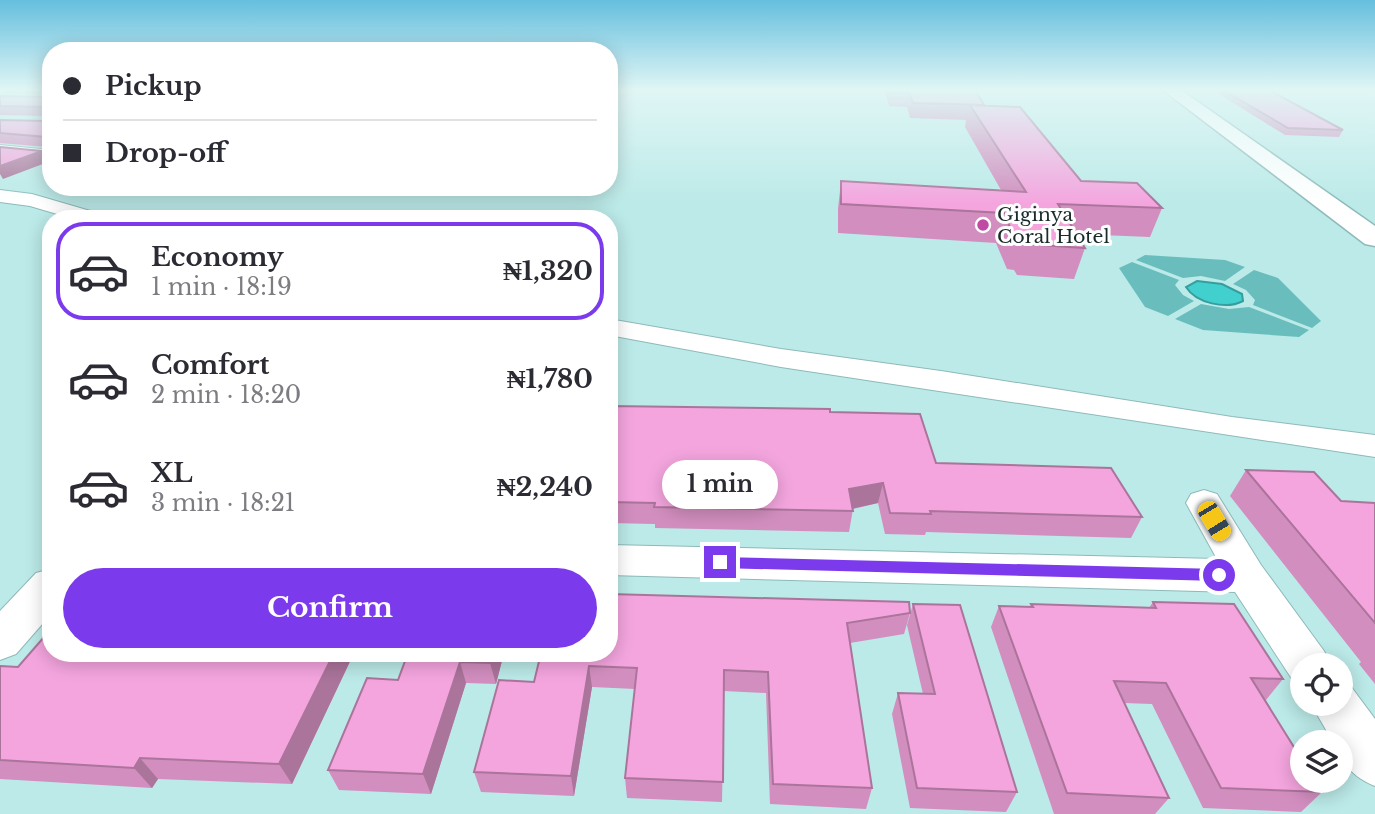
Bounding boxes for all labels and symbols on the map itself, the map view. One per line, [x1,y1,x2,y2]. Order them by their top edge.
place label: Giginya Coral Hotel [997,203,1110,248]
marker: Giginya Coral Hotel [975,217,991,233]
callout: 1 min [662,461,778,510]
car [1195,498,1234,544]
route end [704,546,736,578]
route start [1203,559,1235,591]

